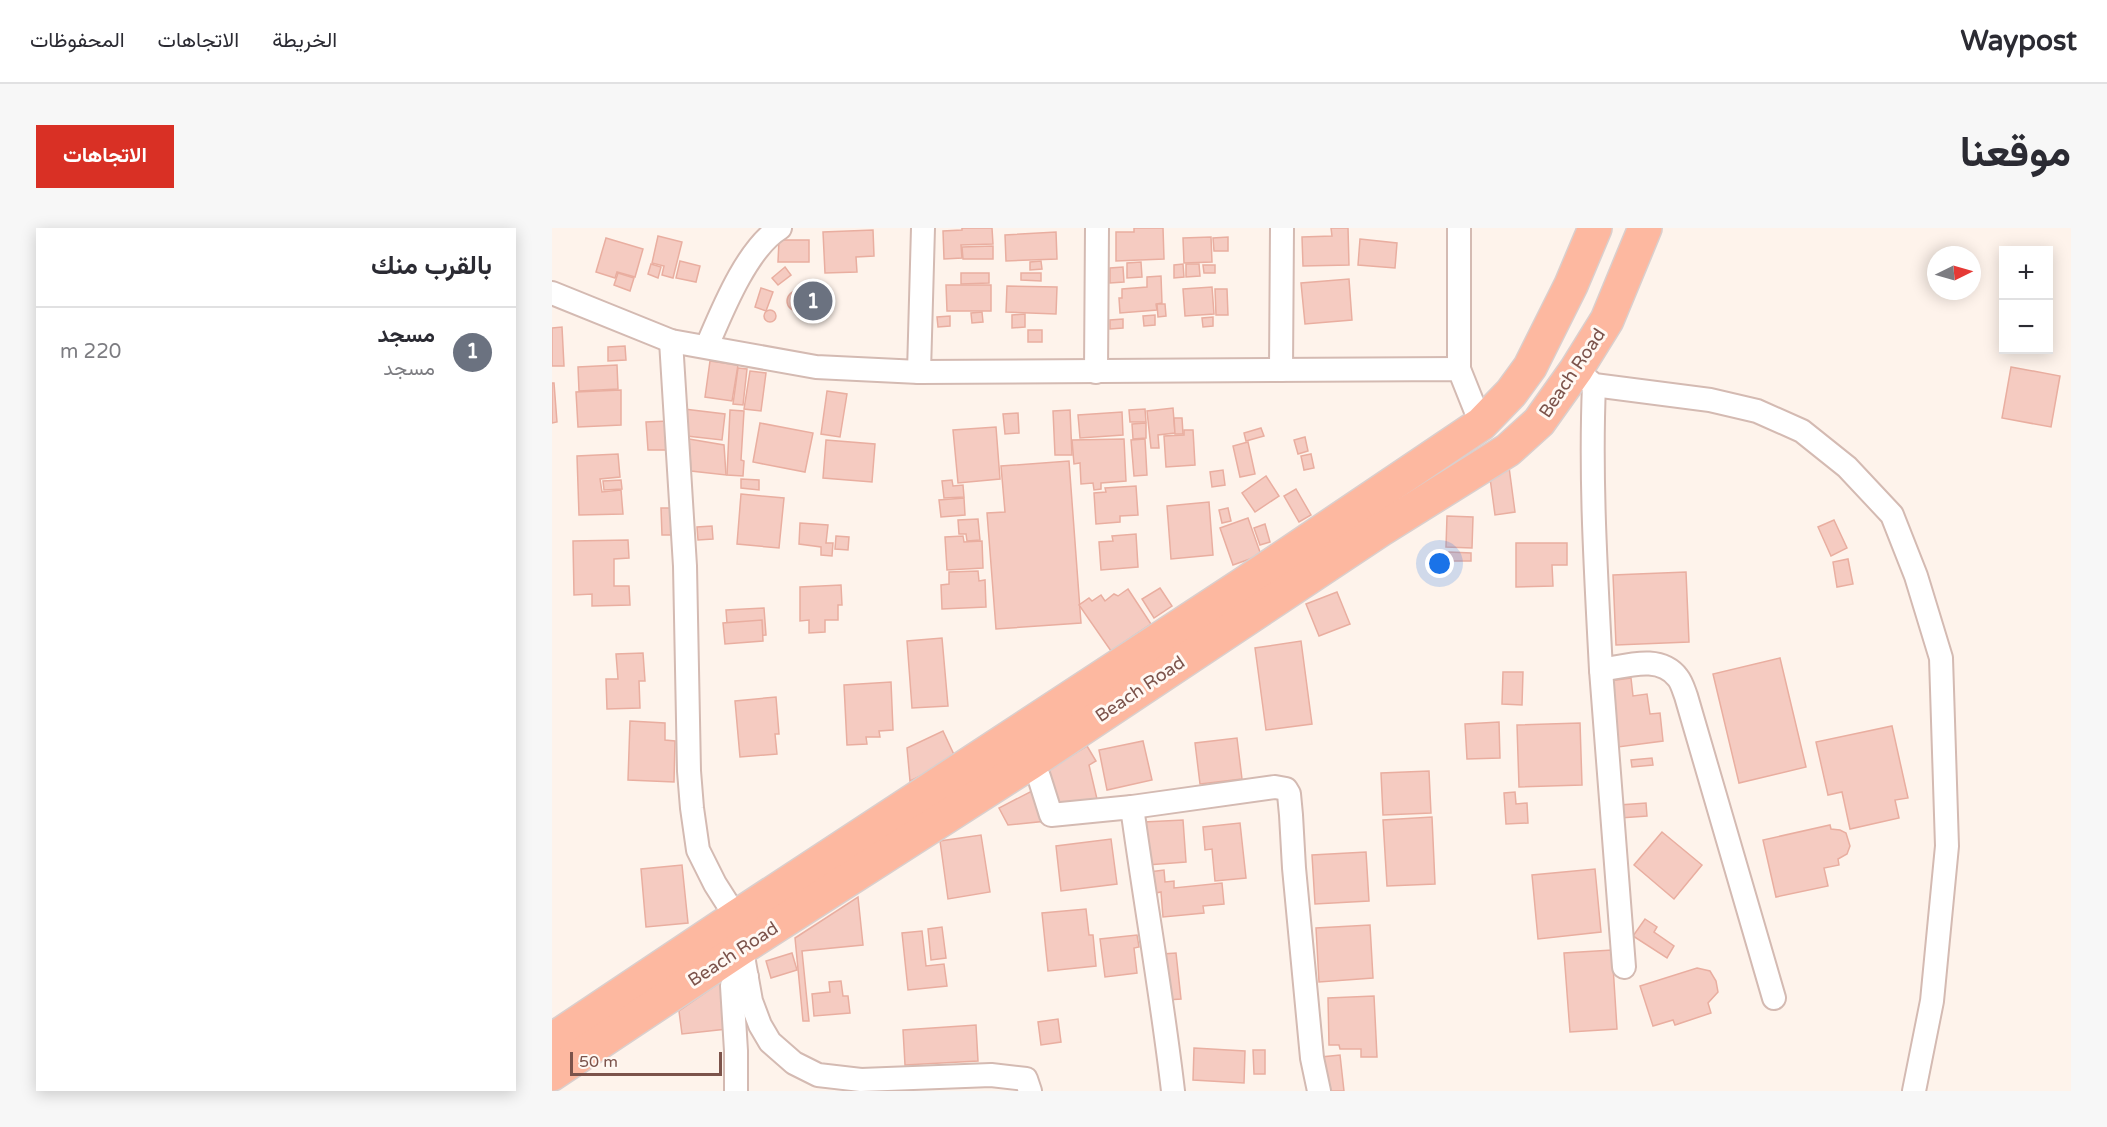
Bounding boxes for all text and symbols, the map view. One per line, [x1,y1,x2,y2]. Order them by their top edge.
text: Waypost [1961,24,2077,58]
text: المحفوظات [30,28,125,53]
text: الاتجاهات [158,28,239,53]
text: الخريطة [272,28,337,53]
button: الاتجاهات [36,125,174,188]
text: موقعنا [1960,127,2071,178]
north arrow [1927,246,1981,300]
map controls [1999,246,2053,354]
button: + [1999,246,2053,300]
text: بالقرب منك [371,250,492,281]
pin: 1 [794,278,832,324]
button: − [1999,300,2053,354]
text: مسجد [378,322,435,348]
street label: Beach Road [1534,324,1610,422]
text: 220 m [60,340,121,364]
text: 1 [466,340,479,364]
text: مسجد [383,357,435,381]
your location [1425,549,1454,578]
street label: Beach Road [1091,651,1189,727]
street label: Beach Road [684,917,782,991]
scale bar [570,1049,722,1076]
text: 50 m [579,1052,618,1072]

